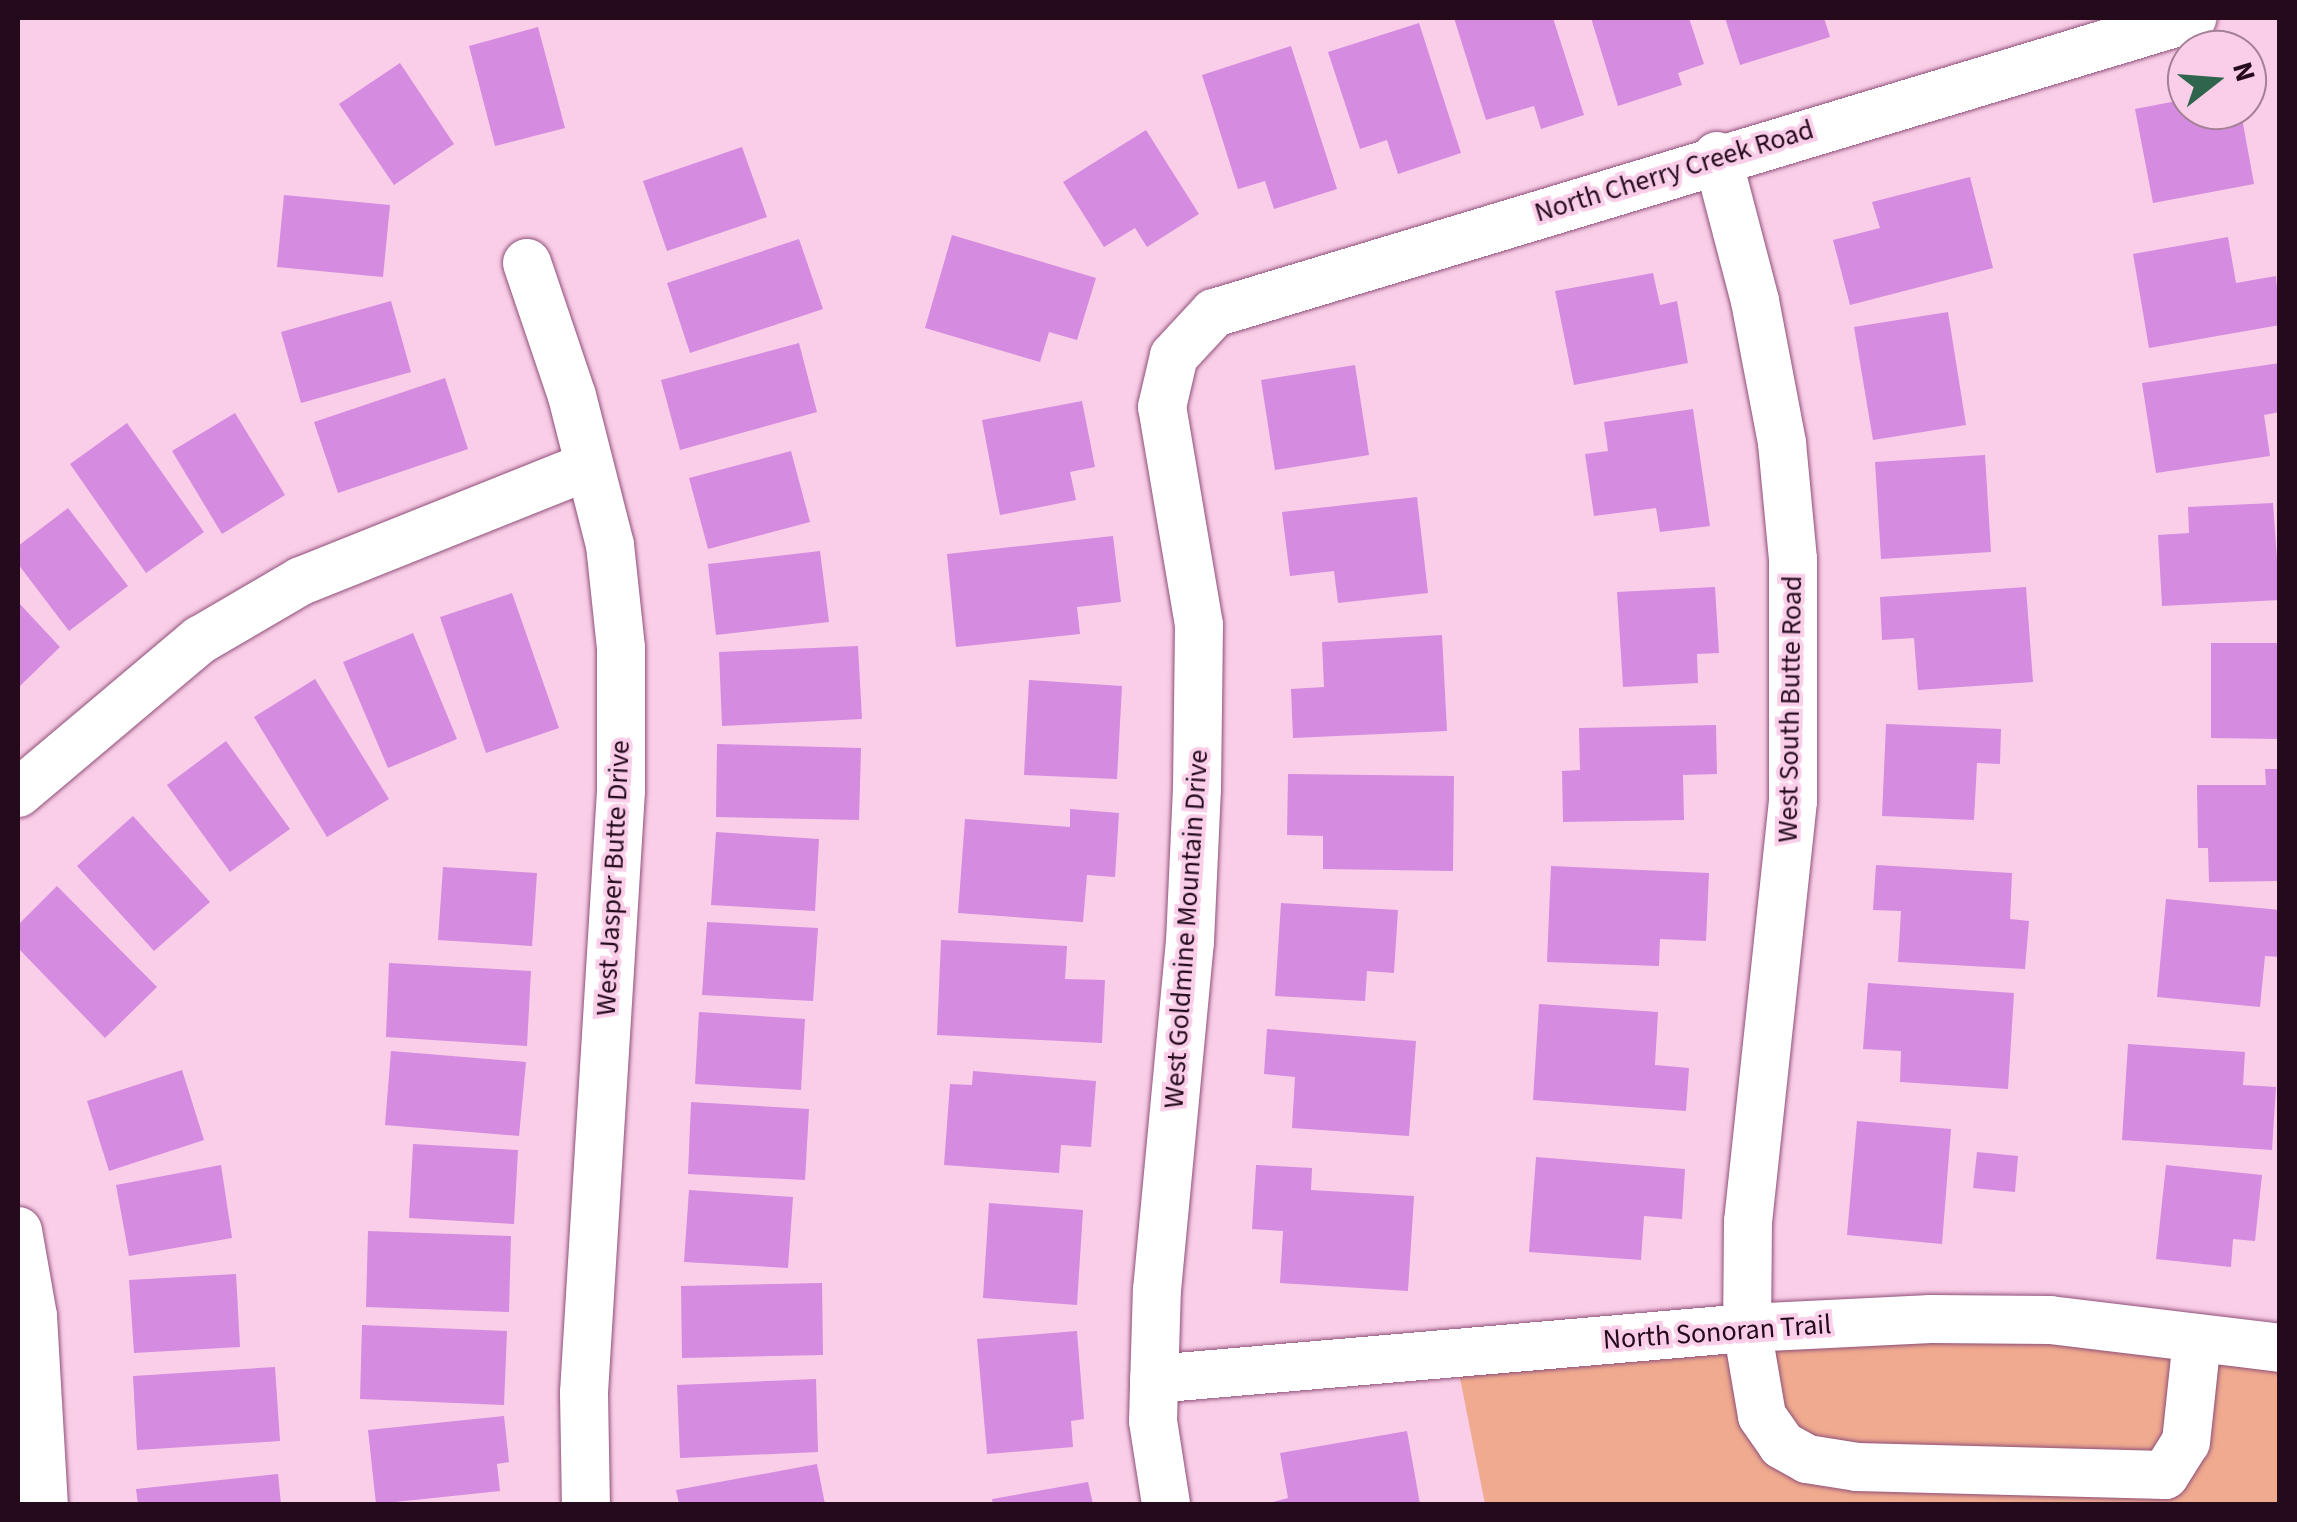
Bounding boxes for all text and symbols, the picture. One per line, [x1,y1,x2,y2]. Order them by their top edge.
north arrow [2167,30,2267,130]
text: N [2222,57,2266,87]
street label: North Cherry Creek Road [1530,113,1818,229]
street label: West South Butte Road [1771,575,1809,843]
street label: West Jasper Butte Drive [589,739,637,1017]
street label: West Goldmine Mountain Drive [1157,748,1215,1110]
street label: North Sonoran Trail [1602,1307,1832,1357]

